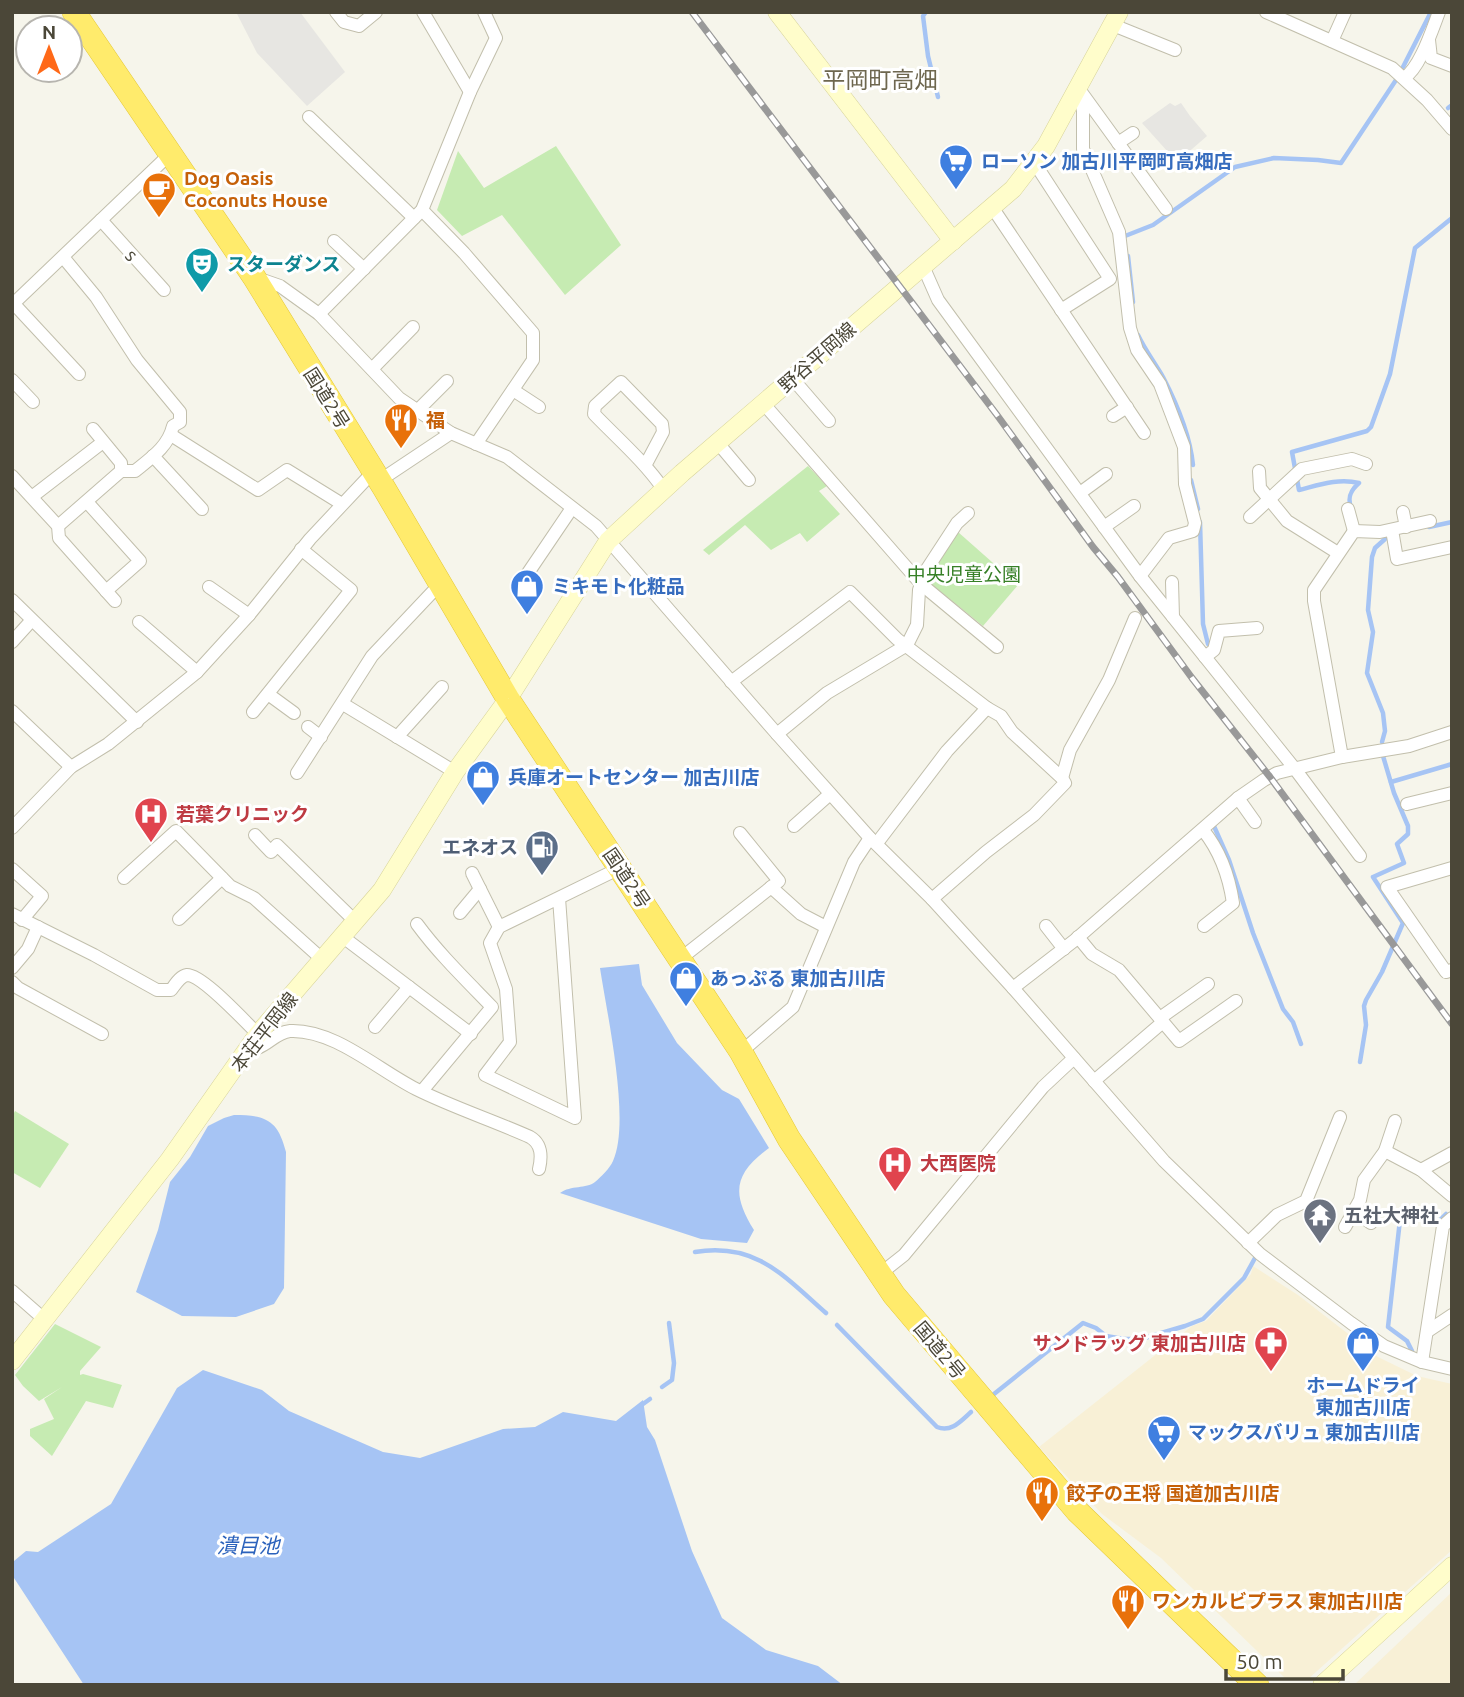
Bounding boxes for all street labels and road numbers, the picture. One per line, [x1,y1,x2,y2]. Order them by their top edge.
street label: s [121,245,143,265]
street label: 野谷平岡線 [774,318,860,396]
street label: 国道2号 [300,363,354,433]
street label: 国道2号 [599,844,655,912]
street label: 本荘平岡線 [226,988,302,1076]
street label: 国道2号 [910,1317,970,1383]

